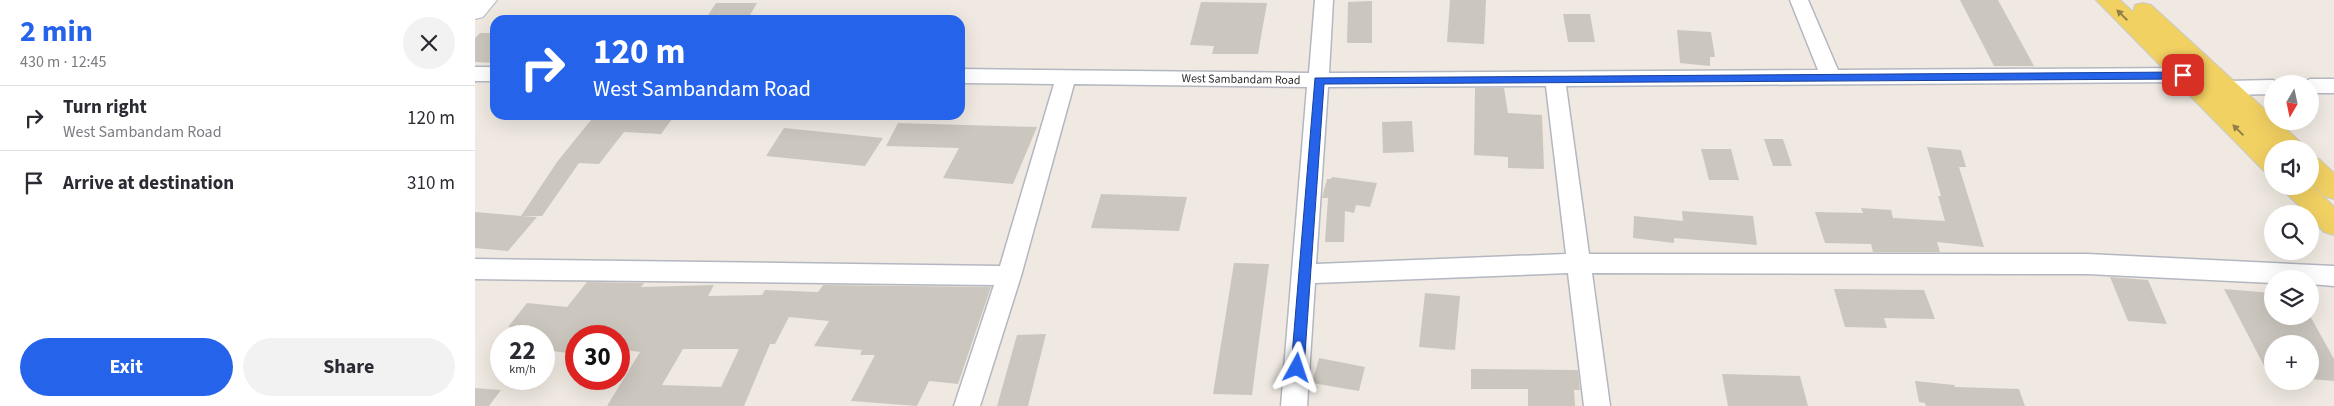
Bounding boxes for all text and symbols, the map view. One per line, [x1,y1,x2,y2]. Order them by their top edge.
one-way arrow [2117,9,2129,21]
text: 2 min [20,10,93,53]
button: close [403,17,455,69]
text: 120 m [593,27,685,77]
icon: right [510,35,575,100]
text: 430 m · 12:45 [20,51,107,73]
pin [2162,54,2204,96]
icon: arrive [2169,61,2197,89]
street label: West Sambandam Road [1181,70,1301,89]
text: West Sambandam Road [593,73,811,105]
north arrow [2264,75,2319,130]
map controls [2264,75,2319,390]
text: Turn right [63,94,147,121]
icon: right [20,104,48,132]
text: 120 m [407,105,455,132]
text: West Sambandam Road [63,121,222,143]
one-way arrow [2232,124,2244,136]
button: sound [2264,140,2319,195]
icon: arrive [20,169,48,197]
text: Arrive at destination [63,170,234,197]
text: 310 m [407,170,455,197]
button: search [2264,205,2319,260]
button: layers [2264,270,2319,325]
speed limit sign: 30 [565,325,630,390]
text: 22 [509,333,536,369]
button: + [2264,335,2319,390]
button: Exit [20,338,233,396]
button: Share [243,338,455,396]
position arrow [1270,341,1322,393]
text: km/h [509,361,536,378]

